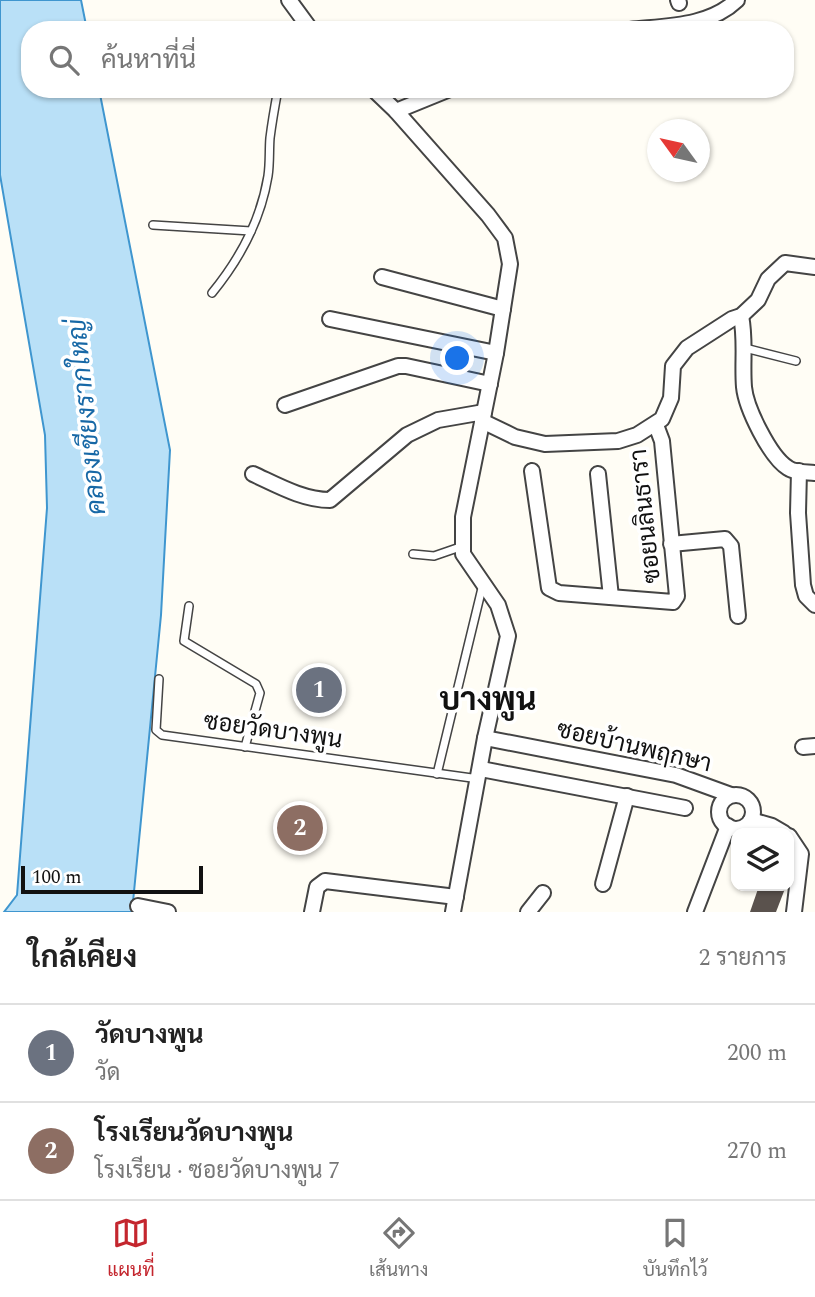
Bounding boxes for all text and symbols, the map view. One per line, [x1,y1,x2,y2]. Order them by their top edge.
search box [21,21,794,98]
text: ค้นหาที่นี่ [101,40,196,80]
icon: search [45,41,83,79]
north arrow [647,119,710,182]
water label: คลองเชียงรากใหญ่ [57,315,117,517]
your location [440,341,474,375]
street label: ซอยนลินธารา [621,447,671,585]
pin: 1 [296,664,342,716]
district label: บางพูน [439,676,537,725]
street label: ซอยวัดบางพูน [201,703,345,759]
street label: ซอยบ้านพฤกษา [553,712,715,782]
pin: 2 [277,802,323,854]
map controls [731,828,794,891]
button: layers [731,828,794,891]
scale bar [21,863,203,895]
text: 100 m [32,863,82,892]
text: ใกล้เคียง [28,935,137,981]
text: 2 รายการ [699,941,787,976]
text: วัดบางพูน [95,1015,204,1055]
text: 1 [45,1036,57,1071]
text: 200 m [727,1036,787,1071]
text: วัด [95,1056,120,1091]
text: โรงเรียนวัดบางพูน [95,1113,293,1153]
text: 2 [45,1134,57,1169]
text: 270 m [727,1134,787,1169]
text: โรงเรียน · ซอยวัดบางพูน 7 [95,1154,340,1189]
tab: แผนที่ [107,1214,155,1285]
tab: เส้นทาง [369,1214,428,1285]
tab: บันทึกไว้ [643,1214,708,1285]

